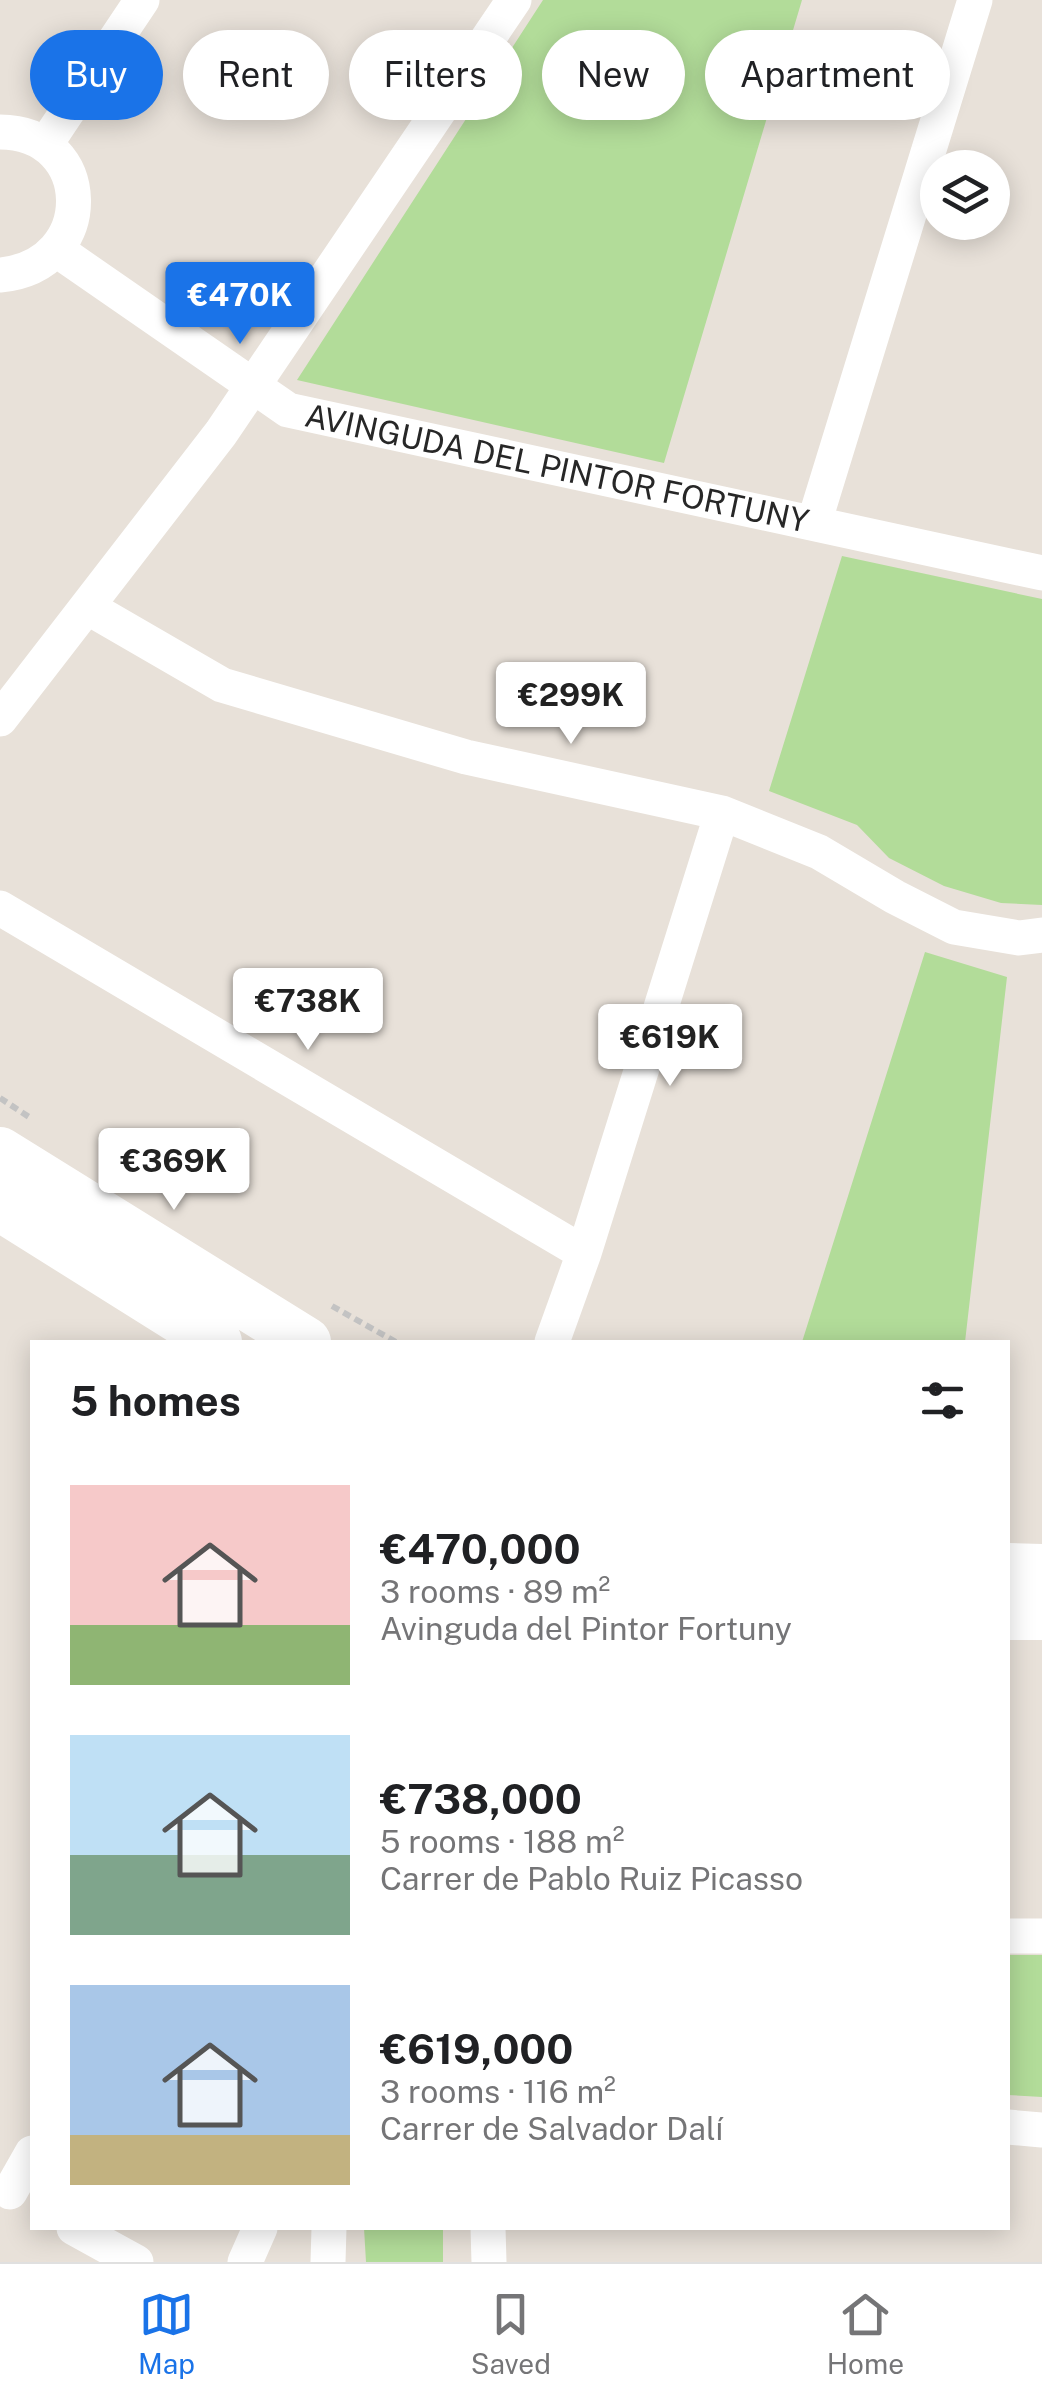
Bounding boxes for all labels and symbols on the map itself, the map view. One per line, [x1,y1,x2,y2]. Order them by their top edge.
pin: €470K [170,262,310,347]
street label: AVINGUDA DEL PINTOR FORTUNY [302,396,813,540]
pin: €299K [501,662,641,747]
pin: €738K [238,968,378,1053]
pin: €619K [600,1004,740,1089]
pin: €369K [104,1128,244,1213]

